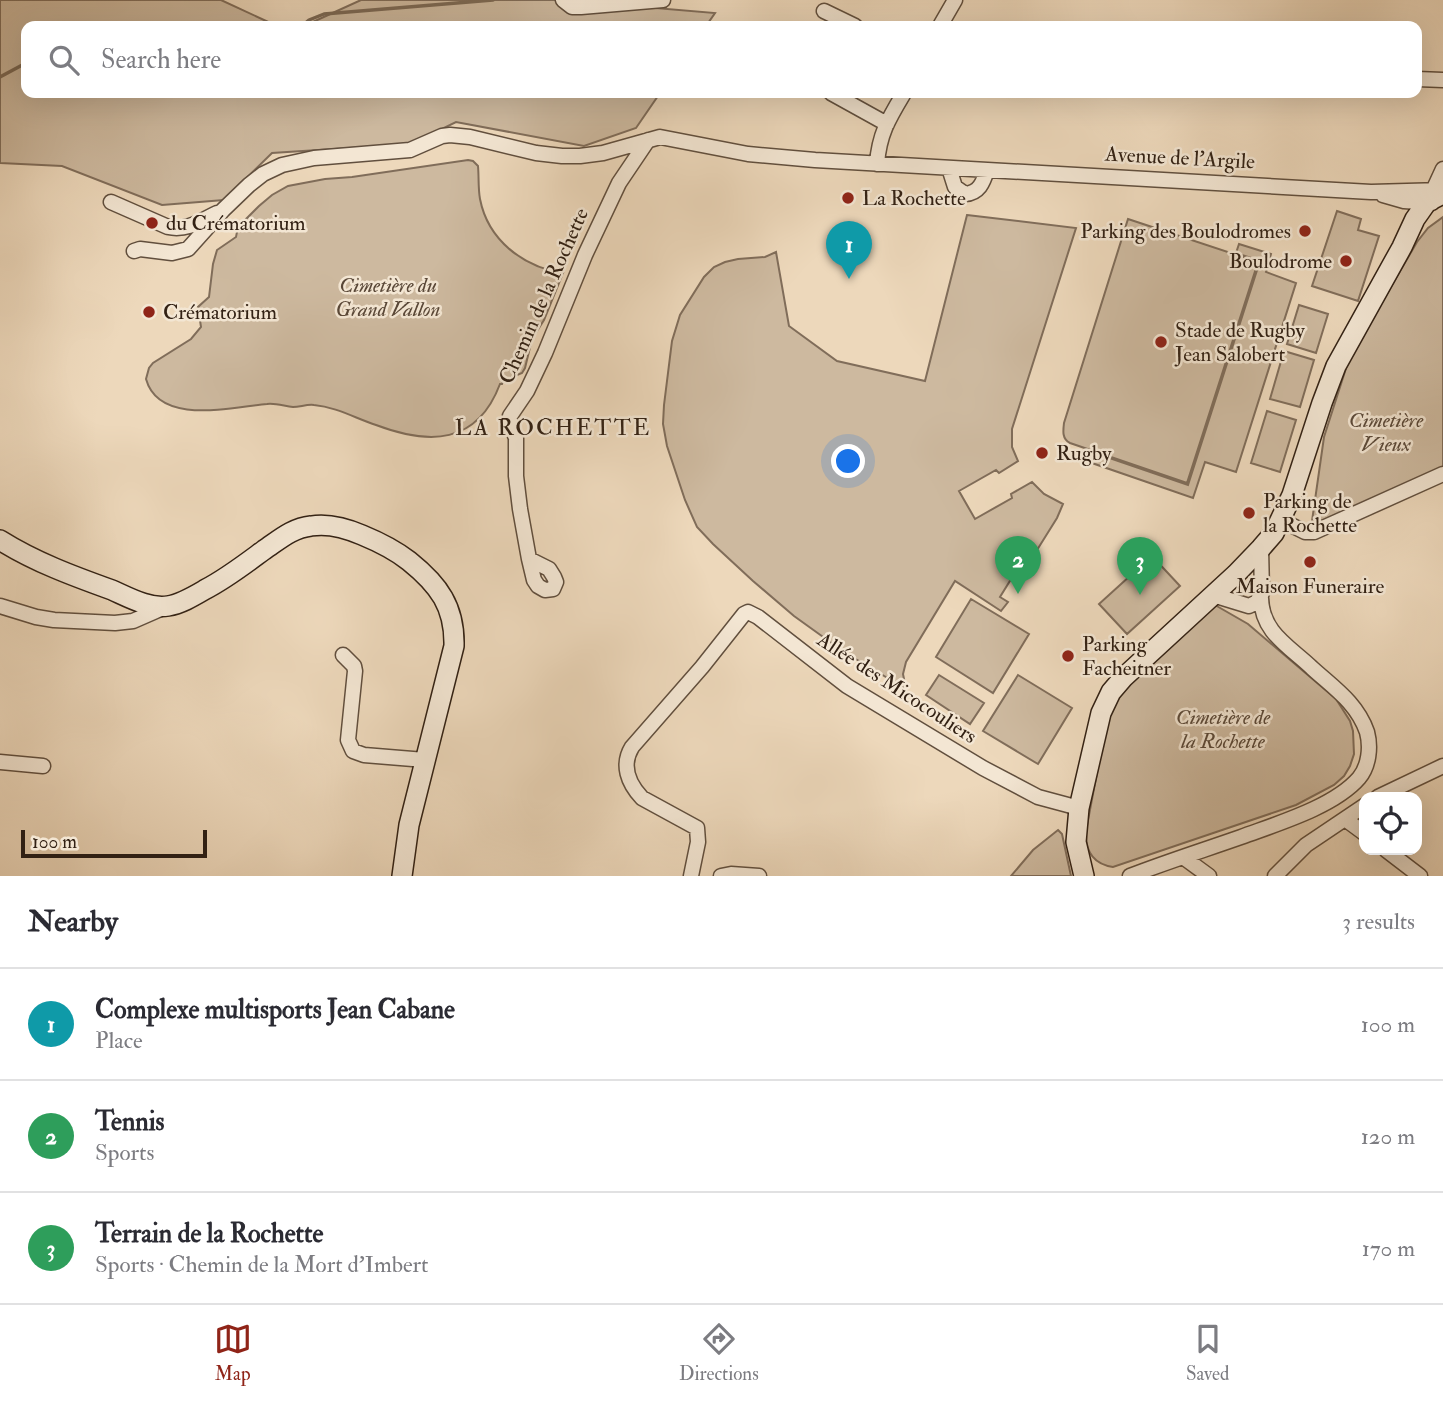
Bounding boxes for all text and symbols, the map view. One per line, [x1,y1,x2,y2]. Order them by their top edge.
search box [21,21,1422,98]
icon: search [45,41,83,79]
text: Search here [101,44,221,76]
street label: Avenue de l'Argile [1103,141,1256,175]
place label: La Rochette [862,185,966,212]
marker: La Rochette [840,190,856,206]
street label: Chemin de la Rochette [493,204,595,388]
place label: du Crématorium [166,210,306,237]
marker: du Crématorium [144,215,160,231]
place label: Parking des Boulodromes [1080,218,1291,245]
pin: 1 [826,221,872,279]
marker: Parking des Boulodromes [1297,223,1313,239]
place label: Boulodrome [1229,248,1332,275]
marker: Boulodrome [1338,253,1354,269]
park label: Cimetière du Grand Vallon [336,272,440,323]
place label: Crématorium [163,299,277,326]
marker: Crématorium [141,304,157,320]
place label: Stade de Rugby Jean Salobert [1174,317,1305,368]
marker: Stade de Rugby Jean Salobert [1153,334,1169,350]
park label: Cimetière Vieux [1349,407,1424,458]
district label: LA ROCHETTE [455,413,651,442]
place label: Rugby [1056,440,1112,467]
your location [831,444,865,478]
marker: Rugby [1034,445,1050,461]
place label: Parking de la Rochette [1263,488,1357,539]
marker: Parking de la Rochette [1241,505,1257,521]
pin: 2 [995,536,1041,594]
pin: 3 [1117,537,1163,595]
marker: Maison Funeraire [1302,554,1318,570]
place label: Maison Funeraire [1236,573,1385,600]
street label: Allée des Micocouliers [811,626,982,750]
place label: Parking Facheitner [1082,631,1171,682]
marker: Parking Facheitner [1060,648,1076,664]
park label: Cimetière de la Rochette [1176,704,1271,755]
map controls [1359,792,1422,855]
button: locate [1359,792,1422,855]
scale bar [21,827,206,859]
text: 100 m [32,830,77,854]
text: Nearby [28,903,118,940]
text: 3 results [1342,907,1415,936]
text: Complexe multisports Jean Cabane [95,994,455,1026]
text: 1 [47,1010,55,1039]
text: 100 m [1361,1010,1415,1039]
text: Place [95,1026,143,1055]
text: Tennis [95,1106,165,1138]
text: 2 [45,1122,57,1151]
text: 120 m [1361,1122,1415,1151]
text: Sports [95,1138,154,1167]
text: Terrain de la Rochette [95,1218,323,1250]
text: 3 [47,1234,55,1263]
text: 170 m [1362,1234,1415,1263]
text: Sports · Chemin de la Mort d'Imbert [95,1250,429,1279]
tab: Map [214,1320,252,1386]
tab: Directions [679,1320,759,1386]
tab: Saved [1186,1320,1229,1386]

